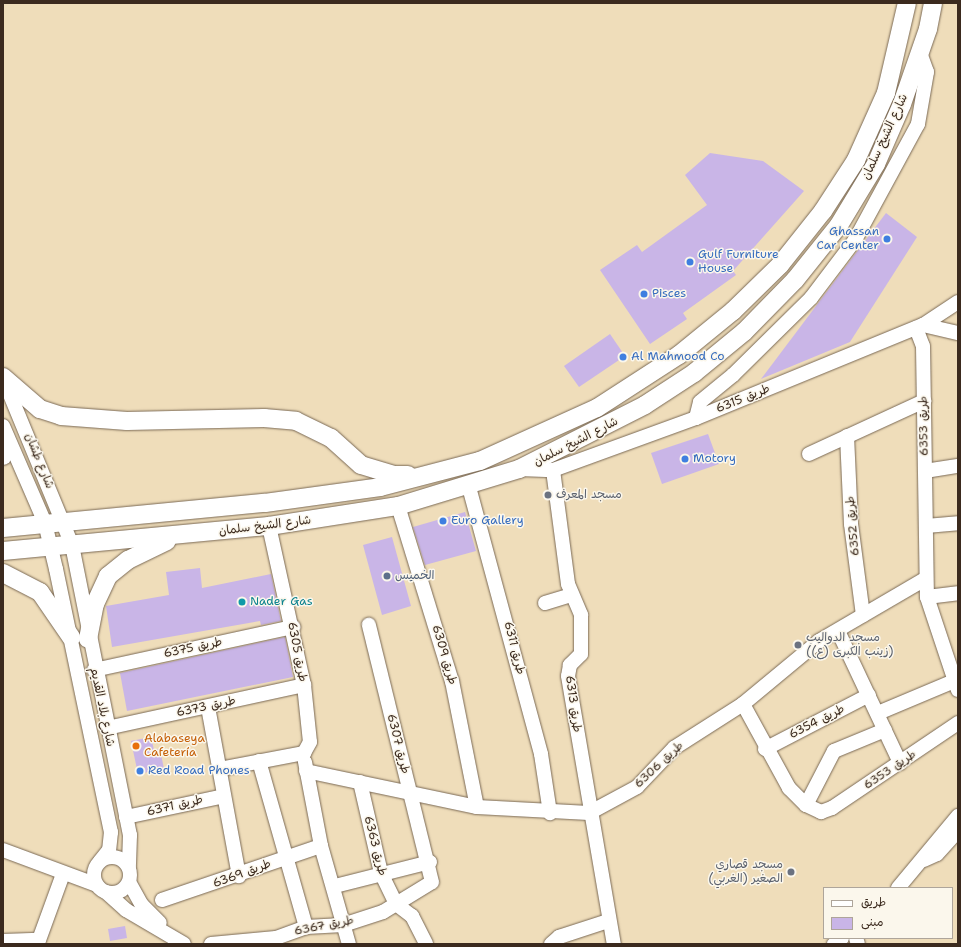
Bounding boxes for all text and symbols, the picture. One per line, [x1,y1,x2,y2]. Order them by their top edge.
street label: شارع الشيخ سلمان [859,92,911,182]
place label: Ghassan Car Center [817,225,879,253]
marker: Ghassan Car Center [882,234,892,244]
place label: Gulf Furniture House [698,248,779,276]
marker: Gulf Furniture House [685,257,695,267]
place label: Pisces [652,287,686,301]
marker: Pisces [639,289,649,299]
place label: Al Mahmood Co [631,350,725,364]
marker: Al Mahmood Co [618,352,628,362]
street label: طريق 6315 [714,382,772,416]
street label: طريق 6353 [916,396,932,456]
street label: شارع الشيخ سلمان [531,414,621,470]
street label: شارع طشان [21,431,57,491]
place label: Motory [693,452,736,466]
marker: Motory [680,454,690,464]
place label: مسجد المعرف [556,488,622,502]
marker: مسجد المعرف [543,490,553,500]
street label: طريق 6352 [843,495,863,557]
street label: شارع الشيخ سلمان [218,513,312,539]
place label: Euro Gallery [451,514,524,528]
marker: Euro Gallery [438,516,448,526]
place label: الخميس [395,569,434,583]
marker: الخميس [382,571,392,581]
place label: Nader Gas [250,595,313,609]
marker: Nader Gas [237,597,247,607]
street label: طريق 6311 [500,620,528,676]
street label: طريق 6305 [284,621,310,683]
street label: طريق 6309 [429,623,459,687]
place label: مسجد الدواليب (زينب الكبرى (ع)) [806,631,893,659]
street label: طريق 6375 [162,635,224,661]
marker: مسجد الدواليب (زينب الكبرى (ع)) [793,640,803,650]
street label: شارع بلاد القديم [87,666,117,748]
street label: طريق 6313 [562,675,584,733]
street label: طريق 6373 [175,694,237,720]
street label: طريق 6354 [787,702,847,742]
street label: طريق 6307 [384,713,412,775]
place label: Alabaseya Cafetería [144,732,205,760]
street label: طريق 6306 [632,739,686,791]
marker: Alabaseya Cafetería [131,741,141,751]
street label: طريق 6353 [861,747,919,793]
place label: Red Road Phones [148,764,250,778]
marker: Red Road Phones [135,766,145,776]
street label: طريق 6371 [146,793,204,819]
street label: طريق 6363 [361,815,389,877]
street label: طريق 6369 [211,857,273,891]
place label: مسجد قصاري الصغير (الغربي) [708,858,783,886]
marker: مسجد قصاري الصغير (الغربي) [786,867,796,877]
legend [823,887,953,939]
text: طريق [861,894,886,910]
street label: طريق 6367 [293,913,355,939]
text: مبنى [861,914,884,930]

